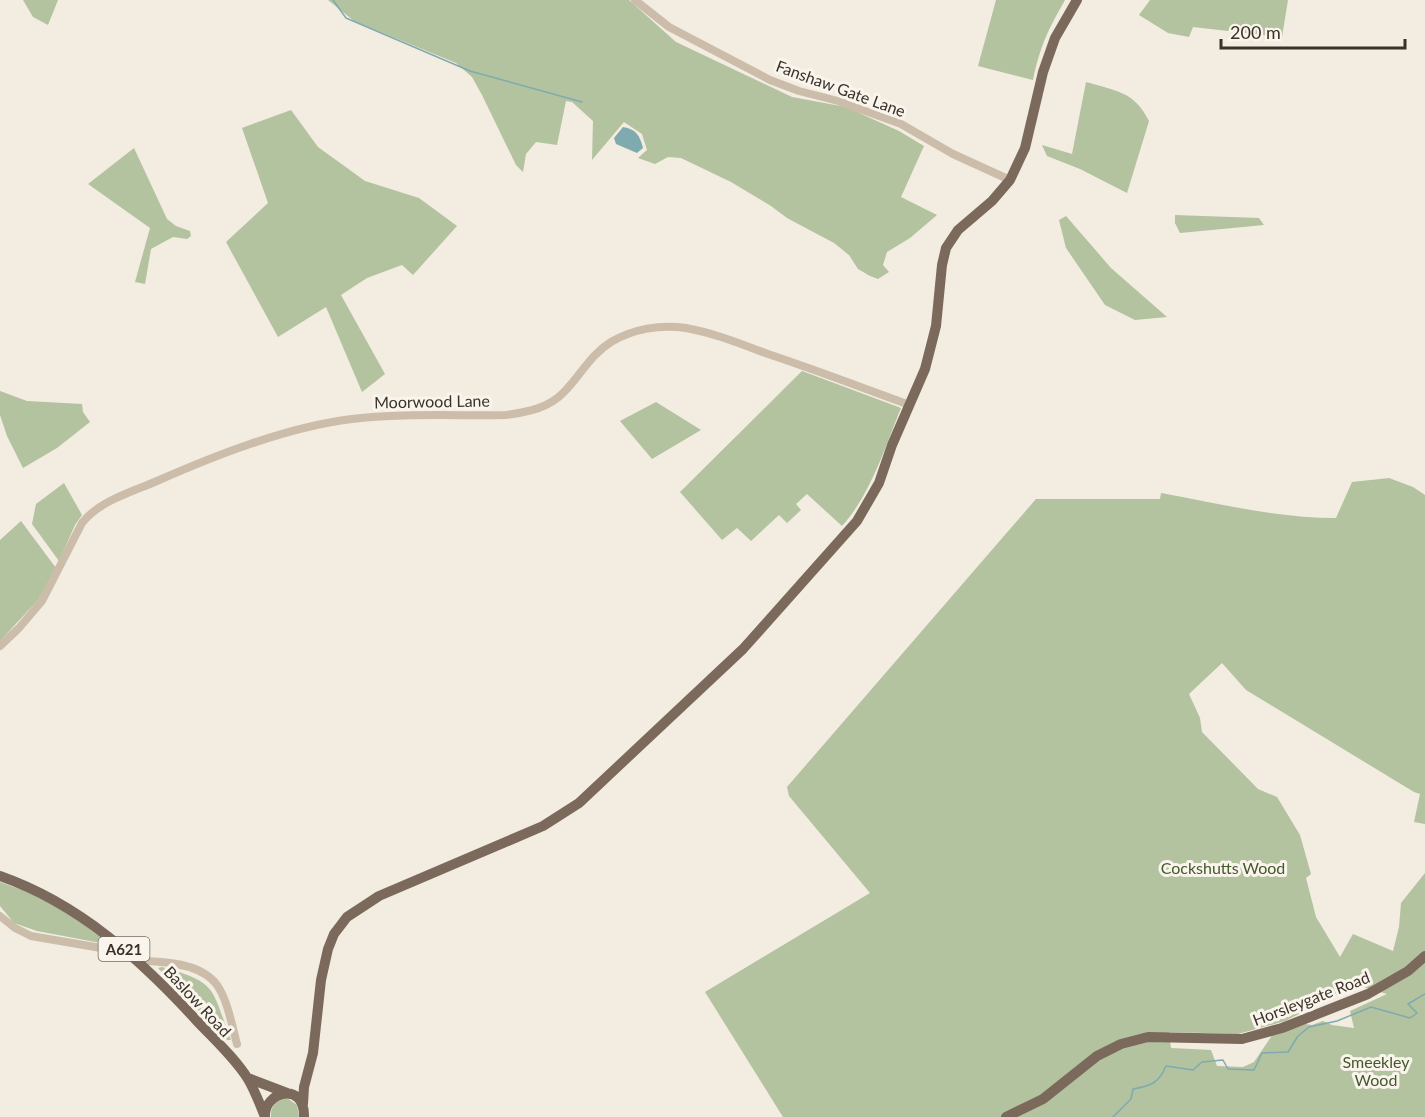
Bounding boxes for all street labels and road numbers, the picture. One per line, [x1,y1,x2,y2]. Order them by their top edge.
street label: Fanshaw Gate Lane [774,56,908,120]
street label: Moorwood Lane [374,390,490,412]
road number: A621 [98,937,150,961]
street label: Baslow Road [160,962,236,1040]
street label: Horsleygate Road [1250,967,1372,1029]

